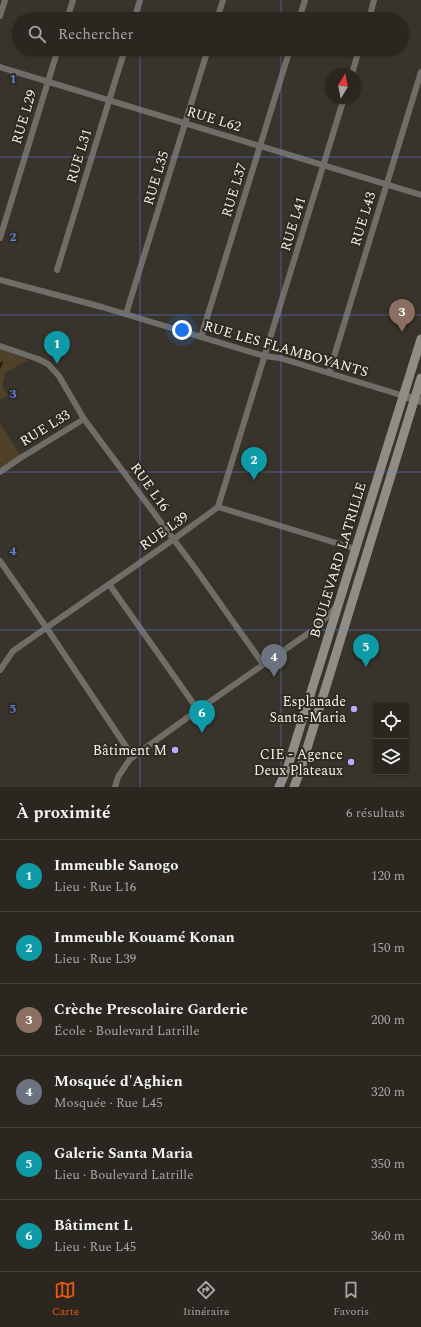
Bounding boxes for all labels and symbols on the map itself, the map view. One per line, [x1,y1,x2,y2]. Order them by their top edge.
north arrow [325,68,361,104]
text: 1 [9,69,17,89]
street label: RUE L29 [6,87,42,147]
street label: RUE L62 [184,101,244,137]
street label: RUE L31 [61,126,97,186]
street label: RUE L35 [138,148,174,208]
street label: RUE L37 [216,160,252,220]
street label: RUE L43 [345,189,381,249]
street label: RUE L41 [275,194,311,254]
text: 2 [9,227,17,247]
pin: 3 [389,299,415,332]
street label: RUE LES FLAMBOYANTS [201,315,371,383]
your location [172,320,192,340]
pin: 1 [44,331,70,364]
text: 3 [9,384,17,404]
street label: RUE L33 [16,404,74,452]
pin: 2 [241,447,267,480]
street label: RUE L16 [125,458,175,516]
street label: BOULEVARD LATRILLE [304,479,372,641]
street label: RUE L39 [135,506,193,556]
text: 4 [9,541,17,561]
pin: 5 [353,634,379,667]
pin: 4 [261,644,287,677]
place label: Esplanade Santa-Maria [269,691,346,728]
text: 5 [9,699,17,719]
pin: 6 [189,700,215,733]
marker: Esplanade Santa-Maria [349,704,359,714]
place label: Bâtiment M [93,740,167,761]
place label: CIE - Agence Deux Plateaux [254,744,343,781]
marker: Bâtiment M [170,745,180,755]
marker: CIE - Agence Deux Plateaux [346,757,356,767]

